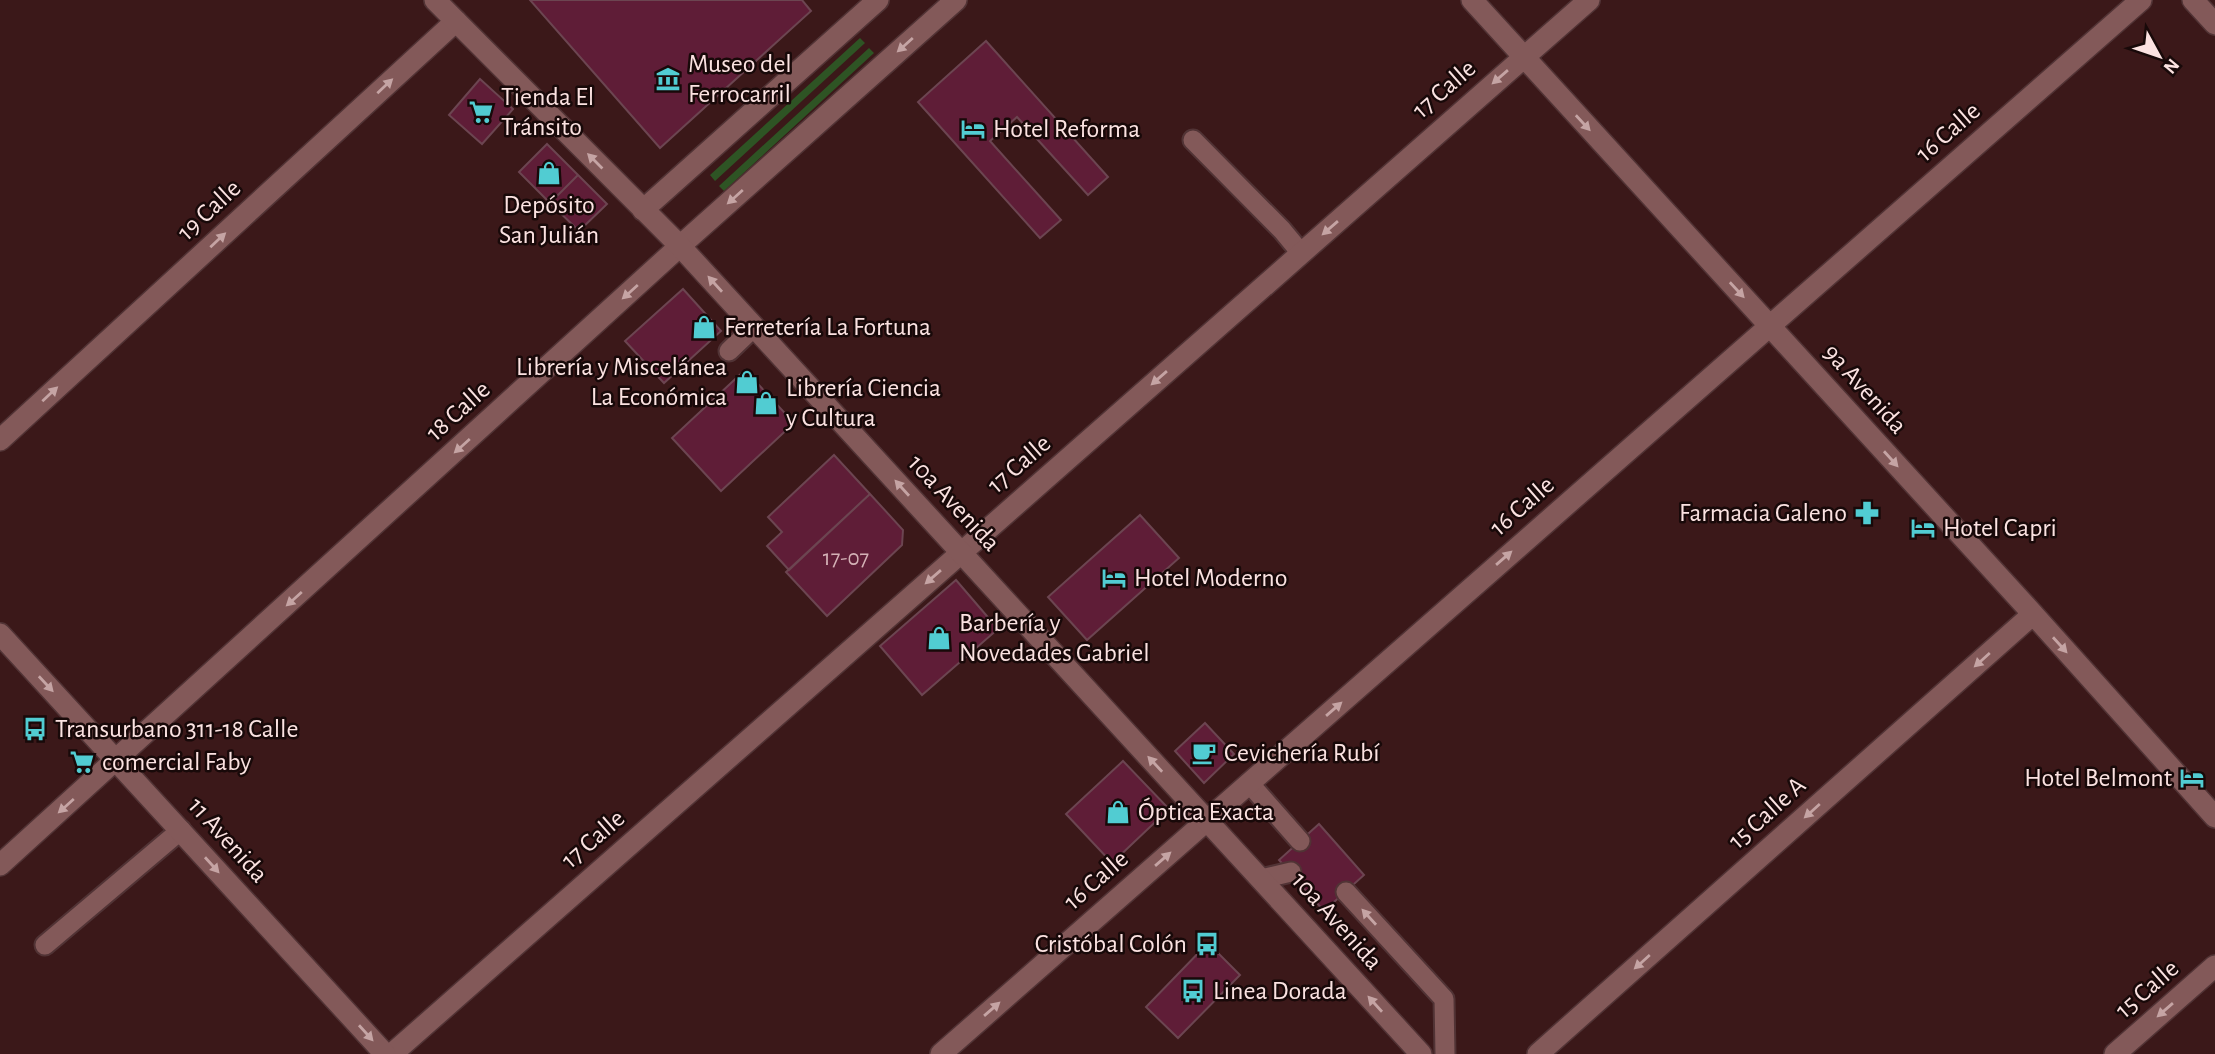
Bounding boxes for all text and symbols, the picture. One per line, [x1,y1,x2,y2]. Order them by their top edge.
north arrow [2124,21,2194,91]
one-way arrow [896,37,913,52]
place label: Museo del Ferrocarril [688,51,792,107]
street label: 17 Calle [1407,55,1481,123]
text: N [2159,55,2182,77]
museum icon: Museo del Ferrocarril [654,65,682,93]
one-way arrow [1492,69,1509,84]
one-way arrow [376,79,393,95]
place label: Tienda El Tránsito [501,84,594,140]
street label: 16 Calle [1911,97,1985,167]
supermarket icon: Tienda El Tránsito [467,98,495,126]
one-way arrow [1575,114,1591,131]
hotel icon: Hotel Reforma [959,115,987,143]
place label: Hotel Reforma [993,116,1140,142]
one-way arrow [587,153,604,170]
shop icon: Depósito San Julián [535,159,563,187]
street label: 19 Calle [172,175,246,245]
one-way arrow [726,189,744,205]
place label: Depósito San Julián [499,192,599,248]
one-way arrow [1321,220,1339,236]
one-way arrow [209,233,226,249]
one-way arrow [707,275,723,293]
one-way arrow [1729,281,1745,298]
one-way arrow [622,284,639,300]
shop icon: Ferretería La Fortuna [690,313,718,341]
place label: Ferretería La Fortuna [724,314,931,340]
street label: 9a Avenida [1818,339,1912,439]
place label: Librería y Miscelánea La Económica [516,354,727,410]
shop icon: Librería y Miscelánea La Económica [733,368,761,396]
one-way arrow [1150,370,1168,386]
place label: Librería Ciencia y Cultura [785,375,941,431]
street label: 18 Calle [421,376,495,446]
one-way arrow [41,387,58,403]
shop icon: Librería Ciencia y Cultura [752,389,780,417]
street label: 17 Calle [982,430,1056,498]
one-way arrow [454,437,471,453]
street label: 10a Avenida [903,450,1005,556]
one-way arrow [1883,450,1898,467]
street label: 16 Calle [1485,471,1559,541]
one-way arrow [894,480,910,497]
pharmacy icon: Farmacia Galeno [1853,499,1881,527]
place label: Farmacia Galeno [1679,500,1847,526]
hotel icon: Hotel Capri [1909,514,1937,542]
place label: Hotel Capri [1943,515,2057,541]
house number: 17-07 [823,547,869,570]
one-way arrow [1496,551,1513,566]
hotel icon: Hotel Moderno [1100,564,1128,592]
place label: Hotel Moderno [1134,565,1287,591]
one-way arrow [924,569,942,585]
one-way arrow [285,591,303,607]
place label: Barbería y Novedades Gabriel [959,610,1150,666]
shop icon: Barbería y Novedades Gabriel [925,624,953,652]
one-way arrow [2052,636,2068,653]
one-way arrow [1973,652,1991,668]
one-way arrow [38,675,54,692]
one-way arrow [1325,701,1342,717]
bus stop icon: Transurbano 311-18 Calle [21,715,49,743]
place label: Transurbano 311-18 Calle [55,716,299,742]
cafe icon: Cevichería Rubí [1190,739,1218,767]
place label: Cevichería Rubí [1224,740,1380,766]
supermarket icon: comercial Faby [68,748,96,776]
place label: comercial Faby [102,749,251,775]
one-way arrow [1147,755,1163,773]
hotel icon: Hotel Belmont [2178,764,2206,792]
place label: Hotel Belmont [2024,765,2172,791]
street label: 15 Calle A [1723,772,1811,854]
street label: 11 Avenida [183,792,273,888]
place label: Óptica Exacta [1138,797,1274,825]
one-way arrow [57,798,75,814]
shop icon: Óptica Exacta [1104,798,1132,826]
one-way arrow [1803,803,1821,819]
street label: 17 Calle [556,805,630,873]
street label: 16 Calle [1059,845,1133,915]
one-way arrow [1154,852,1171,867]
one-way arrow [204,856,220,873]
street label: 10a Avenida [1287,867,1387,975]
one-way arrow [1361,908,1377,926]
bus stop icon: Cristóbal Colón [1193,930,1221,958]
place label: Cristóbal Colón [1035,931,1187,957]
one-way arrow [1633,954,1651,970]
street label: 15 Calle [2110,955,2184,1023]
bus stop icon: Linea Dorada [1179,977,1207,1005]
place label: Linea Dorada [1213,978,1347,1004]
one-way arrow [1367,995,1383,1013]
one-way arrow [983,1001,1001,1017]
one-way arrow [2156,1002,2174,1018]
one-way arrow [357,1024,373,1041]

